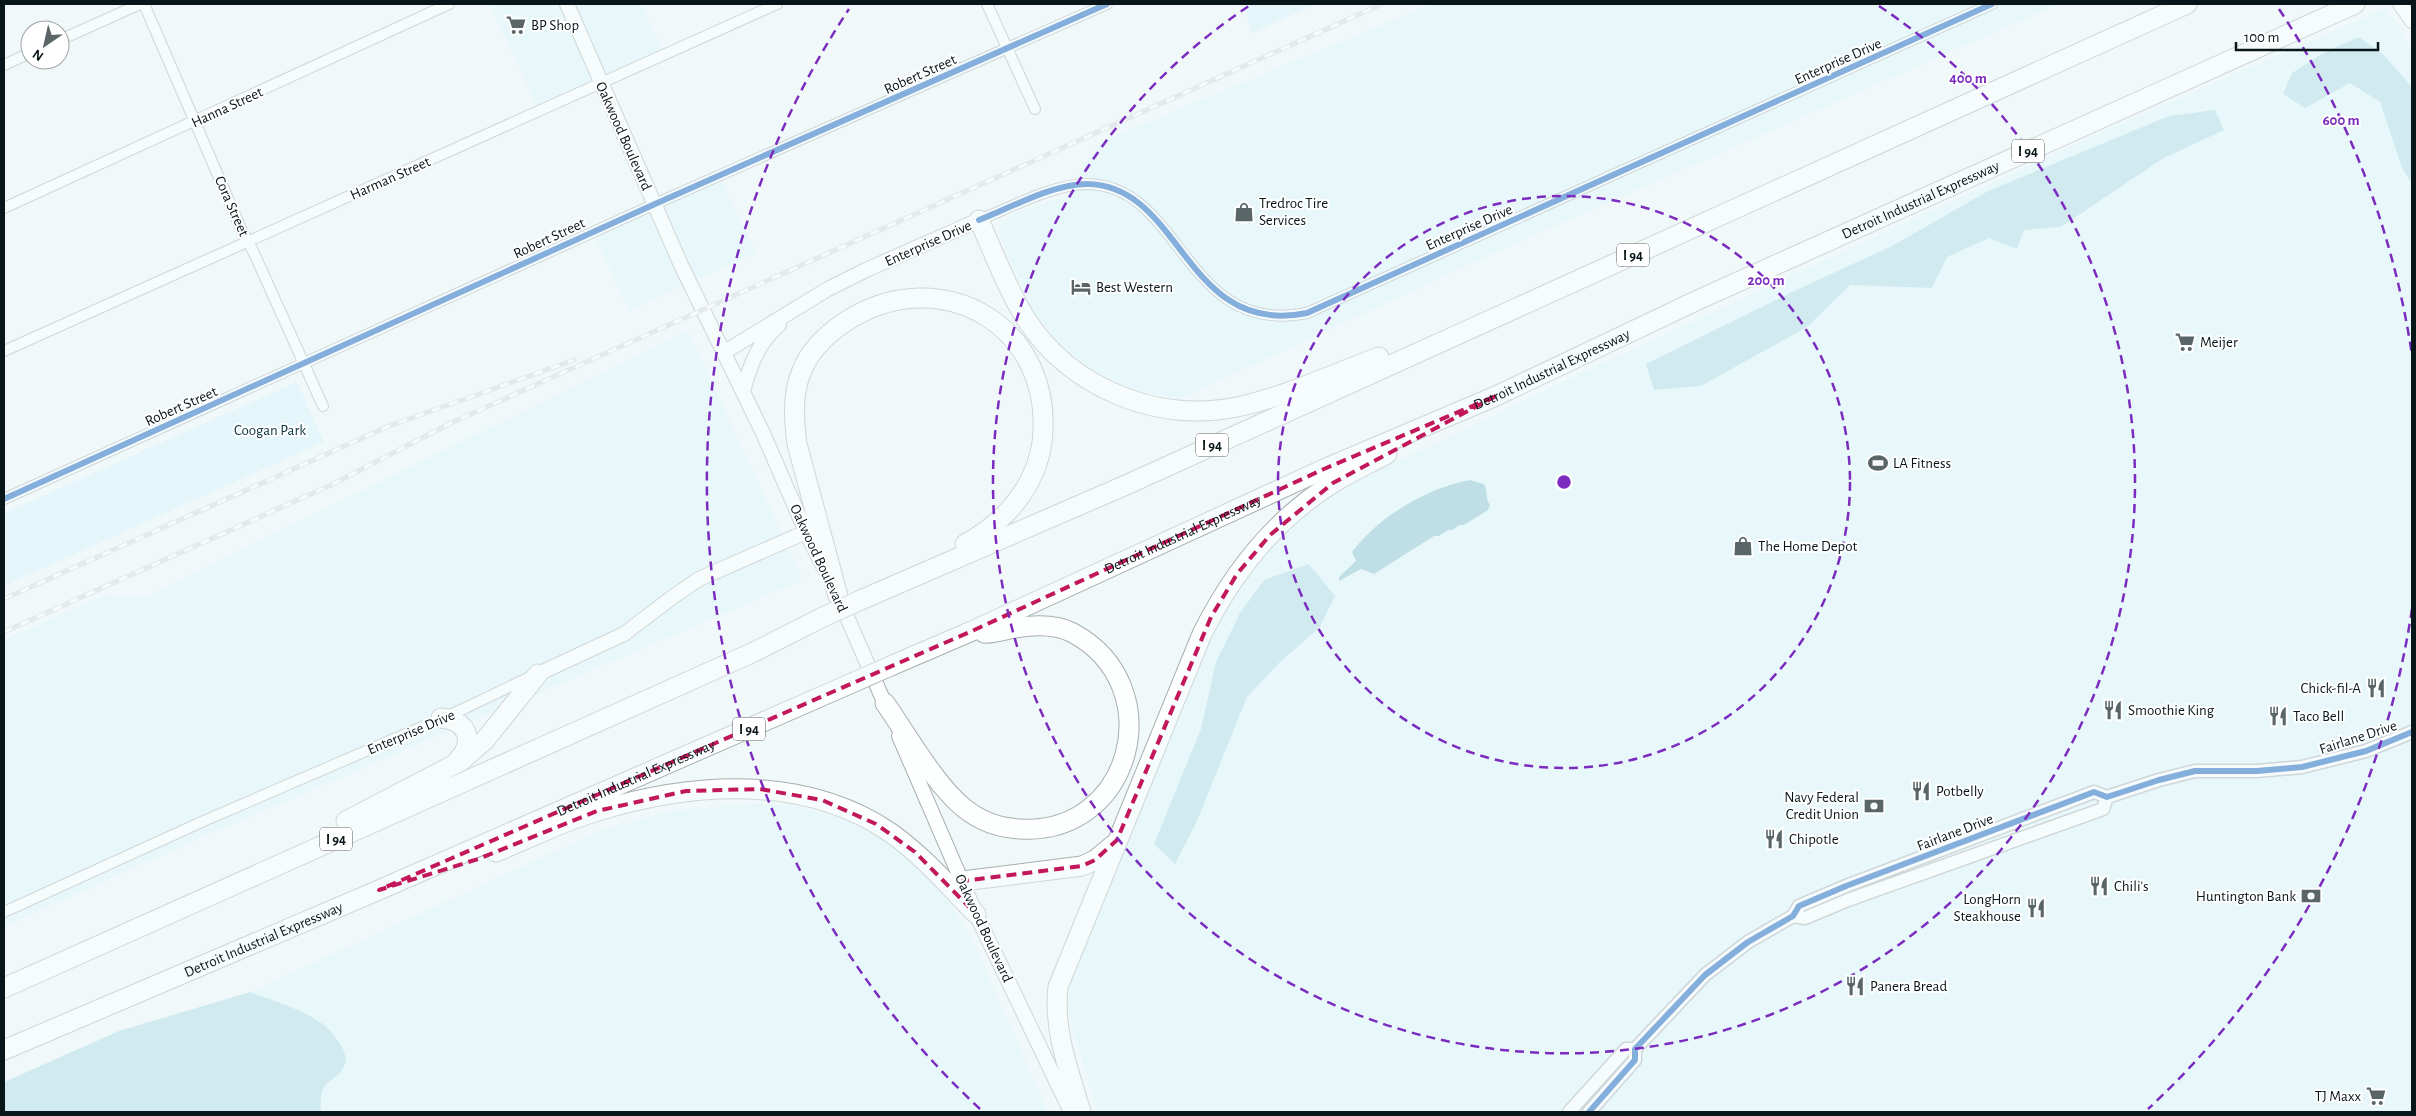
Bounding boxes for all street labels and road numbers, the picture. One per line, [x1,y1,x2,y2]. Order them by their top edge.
street label: Enterprise Drive [1793,36,1884,87]
street label: Robert Street [882,52,959,97]
street label: Oakwood Boulevard [593,80,654,193]
street label: Hanna Street [189,84,265,130]
road number: I 94 [2012,140,2044,162]
street label: Harman Street [348,154,433,203]
street label: Detroit Industrial Expressway [1840,158,2002,242]
street label: Cora Street [212,174,252,239]
street label: Enterprise Drive [1424,202,1515,253]
street label: Robert Street [511,215,588,262]
street label: Enterprise Drive [883,218,974,269]
road number: I 94 [1617,244,1649,266]
street label: Detroit Industrial Expressway [1471,326,1633,413]
street label: Robert Street [143,384,220,429]
road number: I 94 [1196,434,1228,456]
street label: Detroit Industrial Expressway [1102,492,1264,577]
street label: Oakwood Boulevard [787,502,850,615]
street label: Enterprise Drive [365,707,457,758]
road number: I 94 [733,718,765,741]
street label: Fairlane Drive [2318,718,2399,757]
street label: Detroit Industrial Expressway [555,737,718,819]
street label: Fairlane Drive [1915,811,1995,854]
road number: I 94 [320,828,352,851]
street label: Oakwood Boulevard [952,872,1015,985]
street label: Detroit Industrial Expressway [182,899,346,980]

